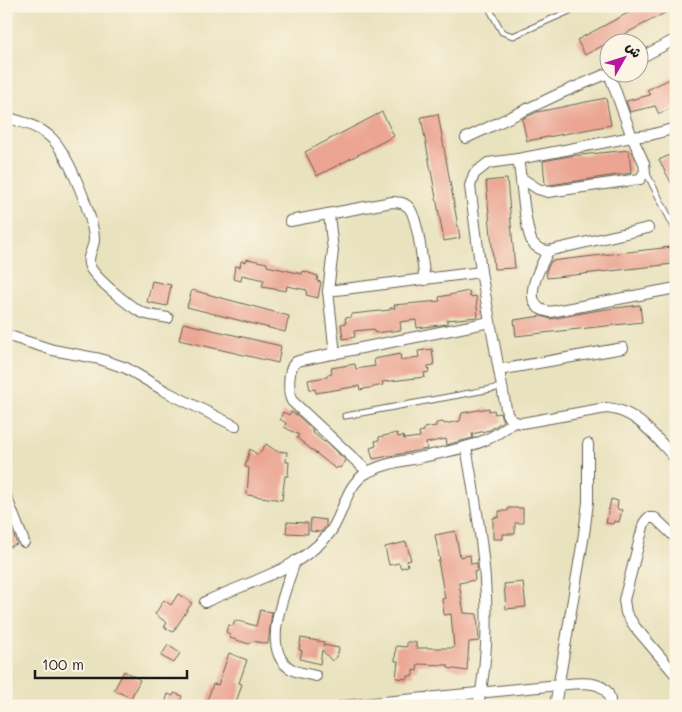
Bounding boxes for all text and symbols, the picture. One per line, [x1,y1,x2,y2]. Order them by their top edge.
north arrow [600,32,650,82]
text: ش [622,38,647,61]
scale bar [35,647,188,679]
text: 100 m [42,654,84,674]

